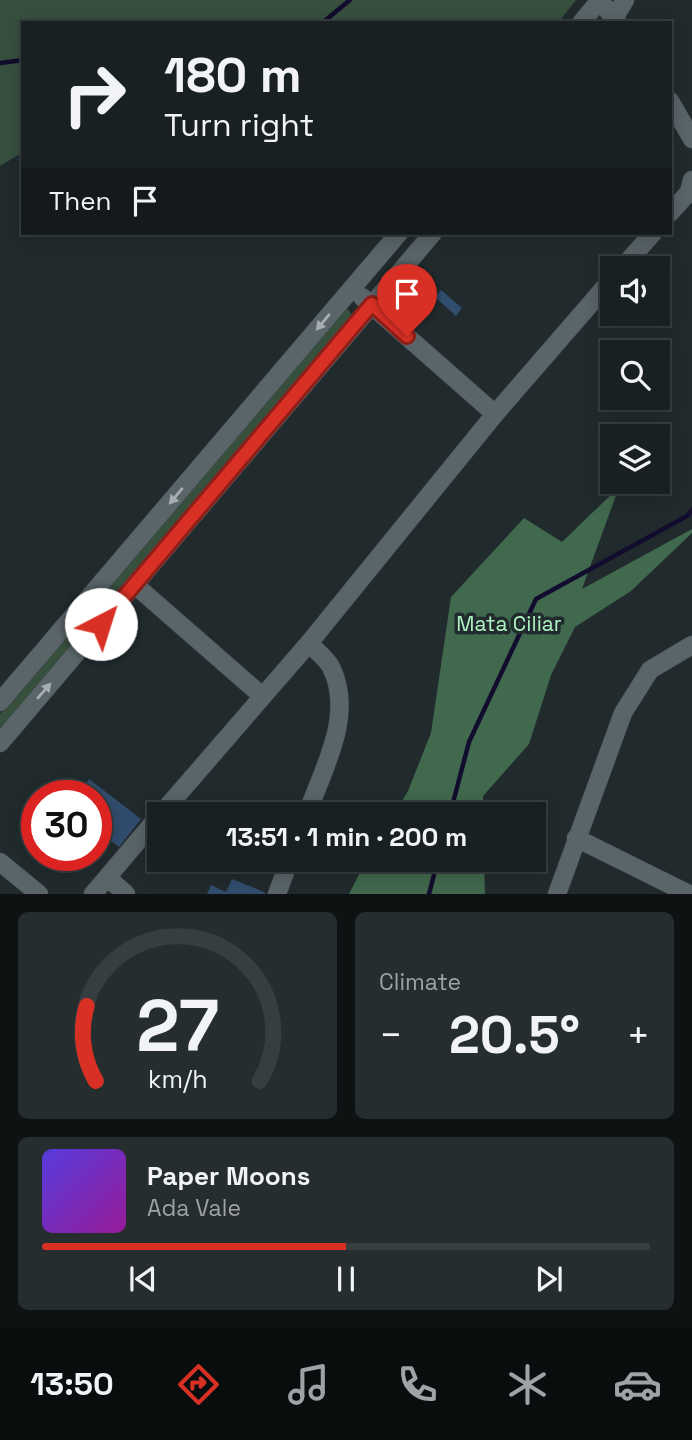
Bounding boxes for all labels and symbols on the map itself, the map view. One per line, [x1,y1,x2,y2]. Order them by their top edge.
pin [377,264,437,336]
one-way arrow [316,313,331,330]
one-way arrow [169,487,184,504]
position arrow [64,587,138,661]
park label: Mata Ciliar [456,610,562,637]
one-way arrow [36,682,51,699]
speed limit sign: 30 [21,780,112,871]

